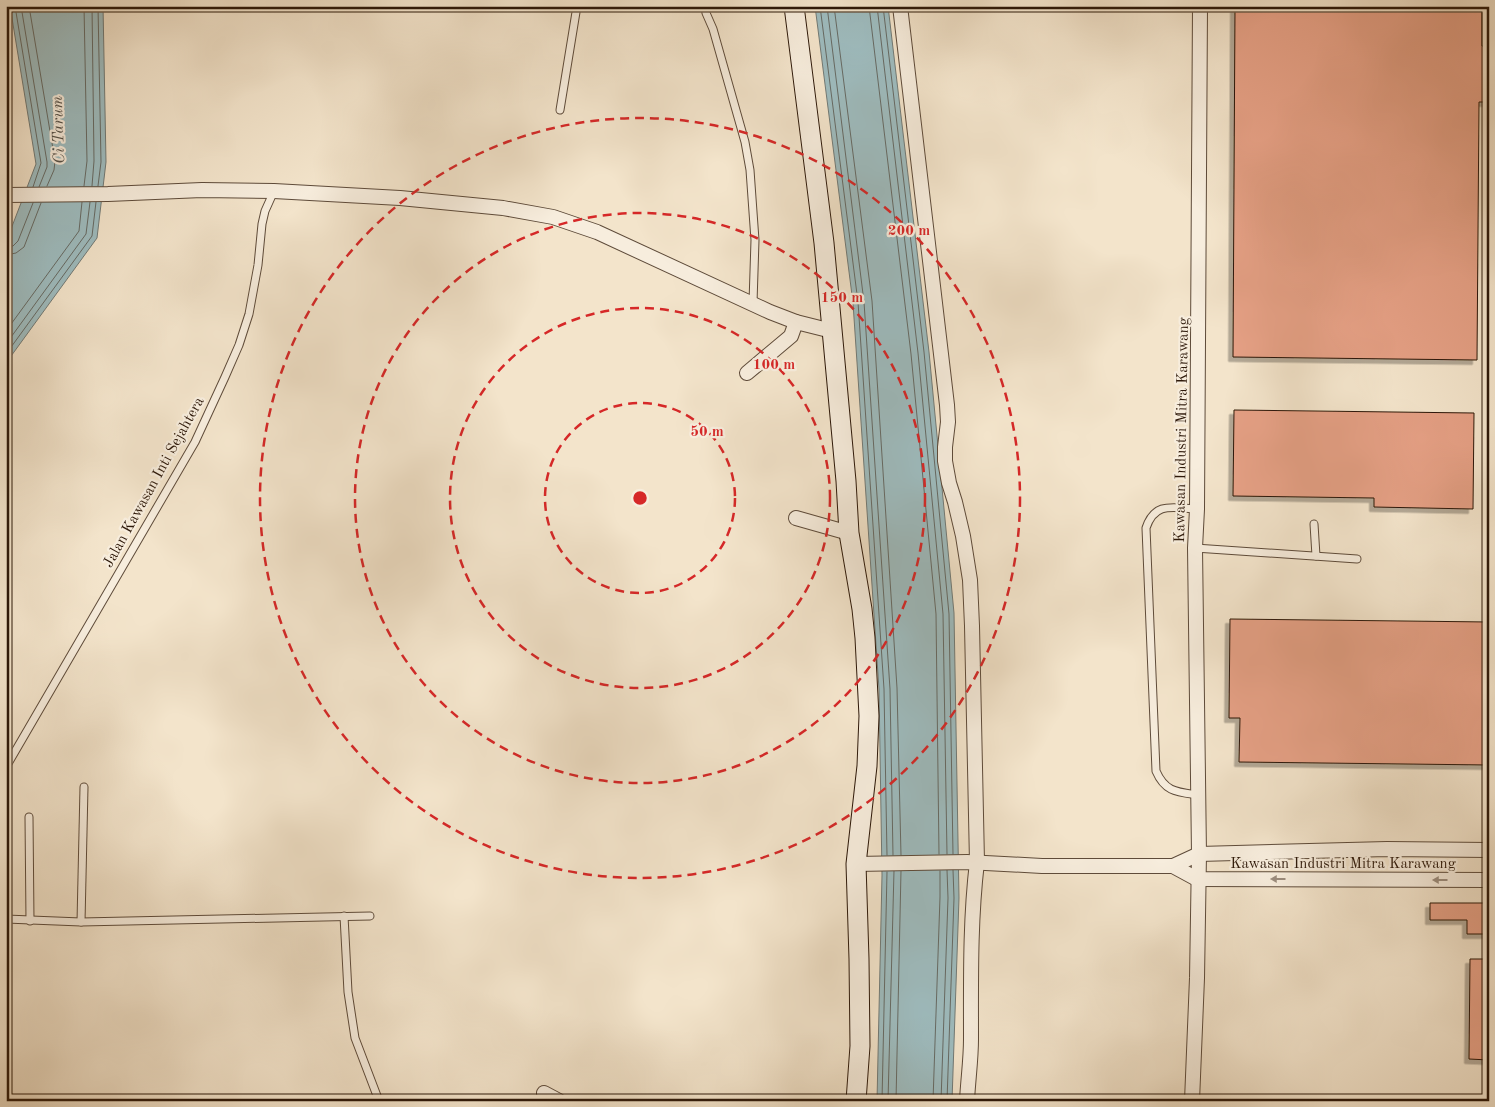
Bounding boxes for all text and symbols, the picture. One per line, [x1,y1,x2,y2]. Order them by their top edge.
water label: Ci Tarum [50,96,68,164]
text: 200 m [888,224,930,239]
text: 150 m [821,291,863,306]
street label: Kawasan Industri Mitra Karawang [1173,317,1192,543]
text: 100 m [753,358,795,373]
street label: Jalan Kawasan Inti Sejahtera [101,395,208,570]
text: 50 m [690,425,724,440]
centre of rings [631,489,649,507]
street label: Kawasan Industri Mitra Karawang [1230,857,1456,872]
one-way arrow [1269,875,1285,883]
one-way arrow [1432,876,1448,884]

